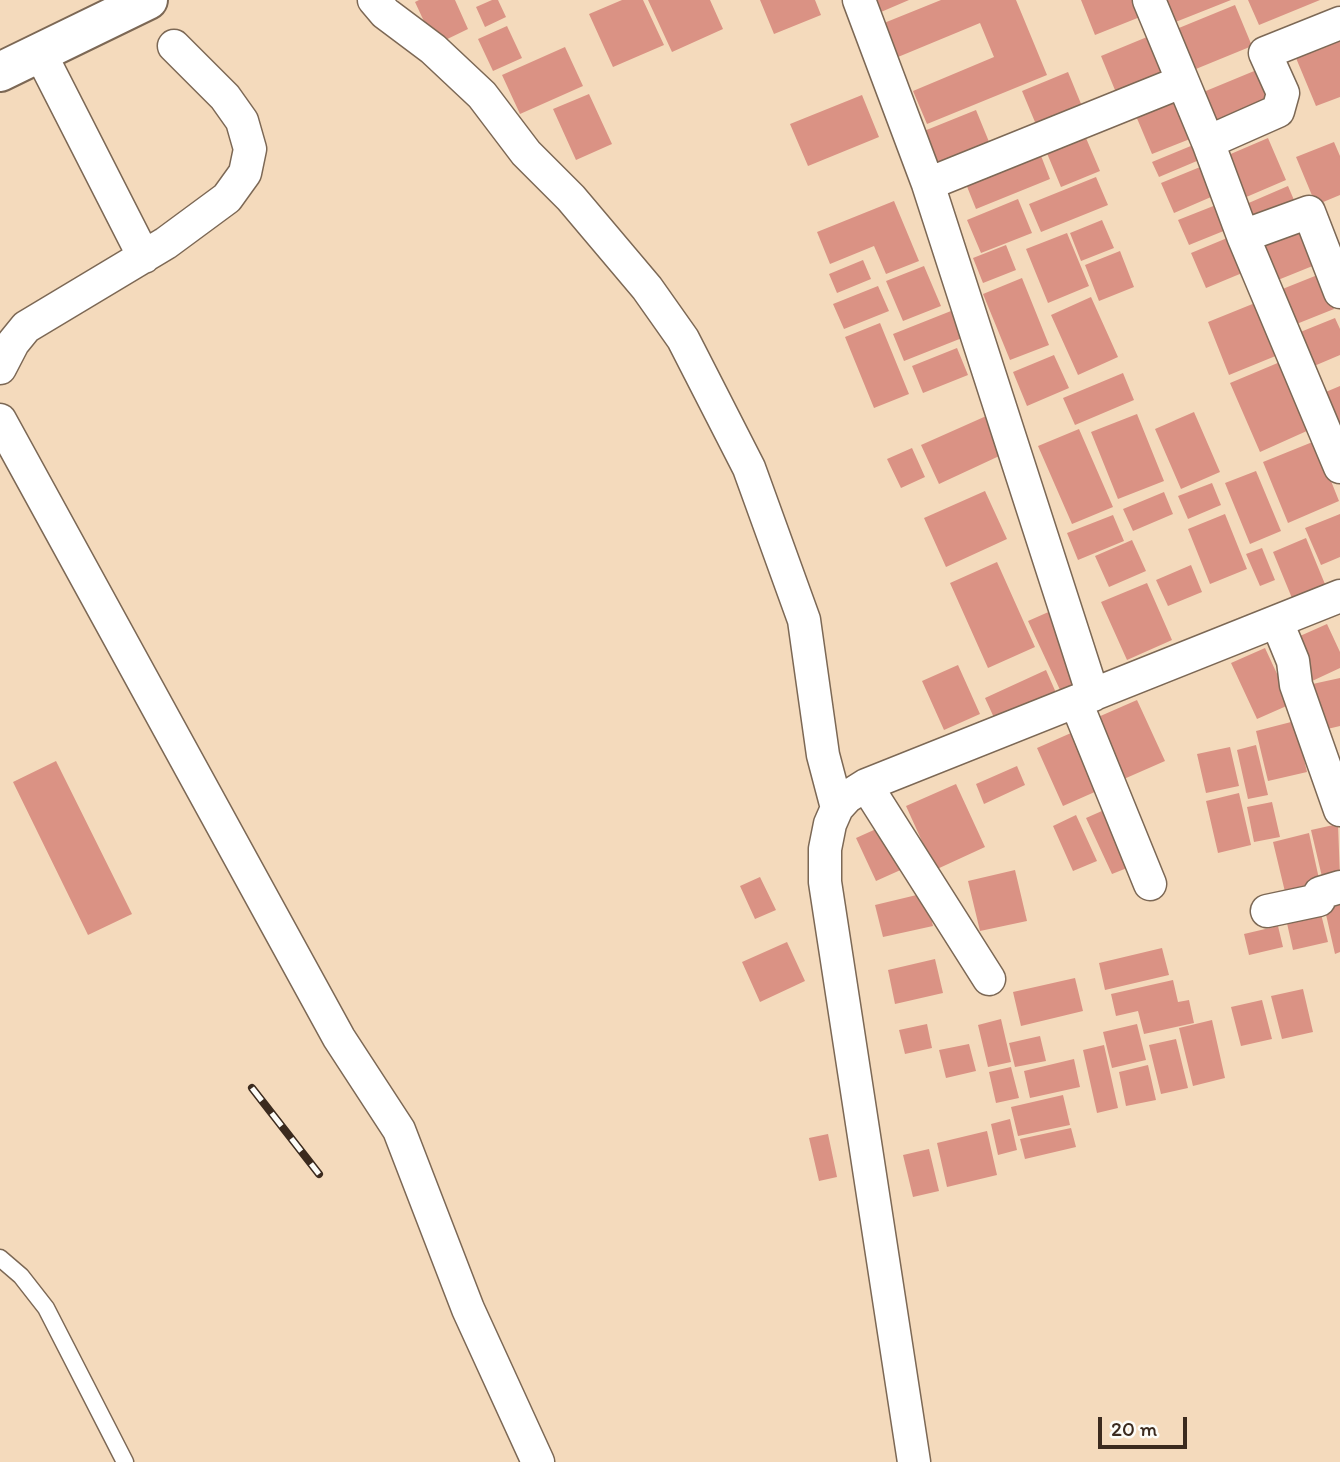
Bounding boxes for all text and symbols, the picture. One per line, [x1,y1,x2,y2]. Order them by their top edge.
scale bar [1102,1402,1191,1446]
text: 20 m [1111,1416,1157,1441]

